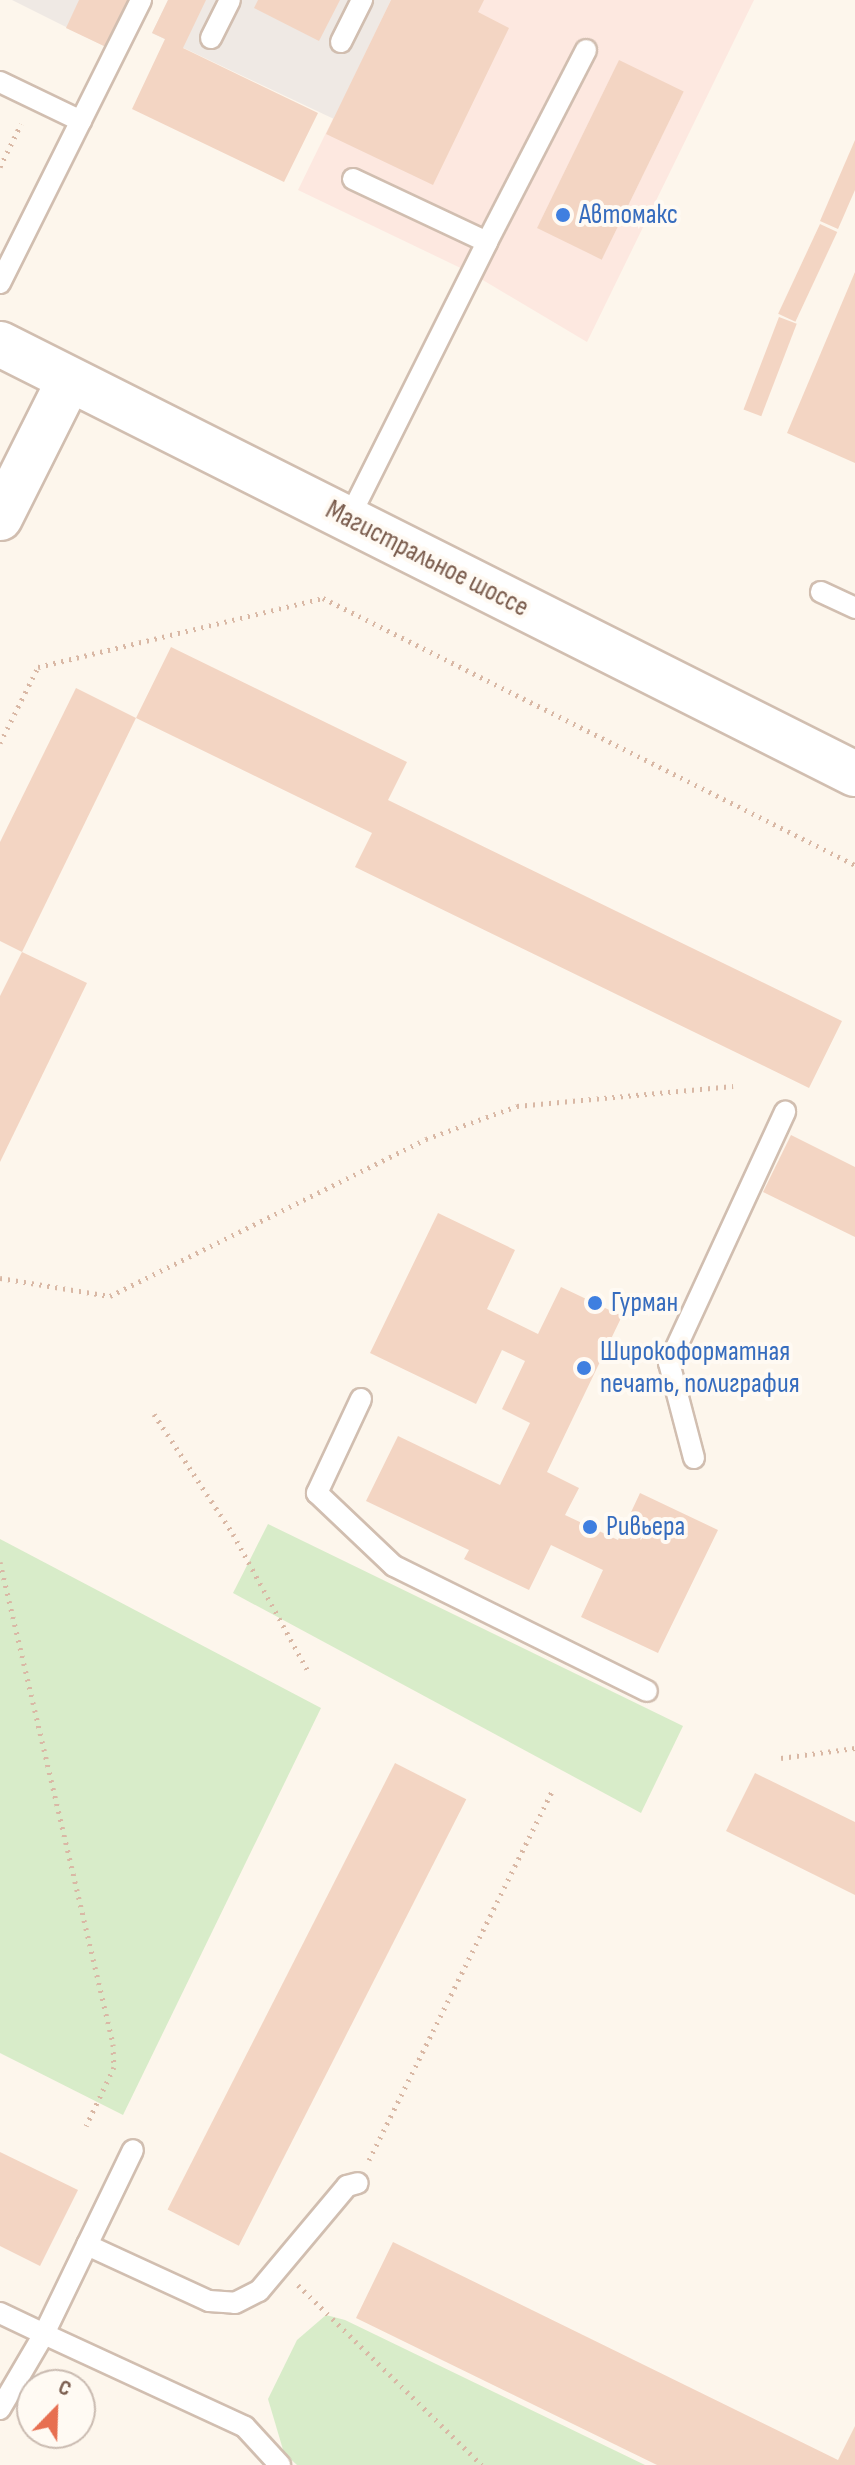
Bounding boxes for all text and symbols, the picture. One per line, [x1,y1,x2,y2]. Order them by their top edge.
place label: Автомакс [579,198,678,232]
marker: Автомакс [554,206,572,224]
street label: Магистральное шоссе [320,493,534,625]
place label: Гурман [611,1286,678,1320]
marker: Гурман [586,1294,604,1312]
place label: Широкоформатная печать, полиграфия [600,1335,800,1401]
marker: Широкоформатная печать, полиграфия [575,1359,593,1377]
place label: Ривьера [606,1510,685,1544]
marker: Ривьера [581,1518,599,1536]
north arrow [16,2369,96,2449]
text: С [54,2374,75,2403]

